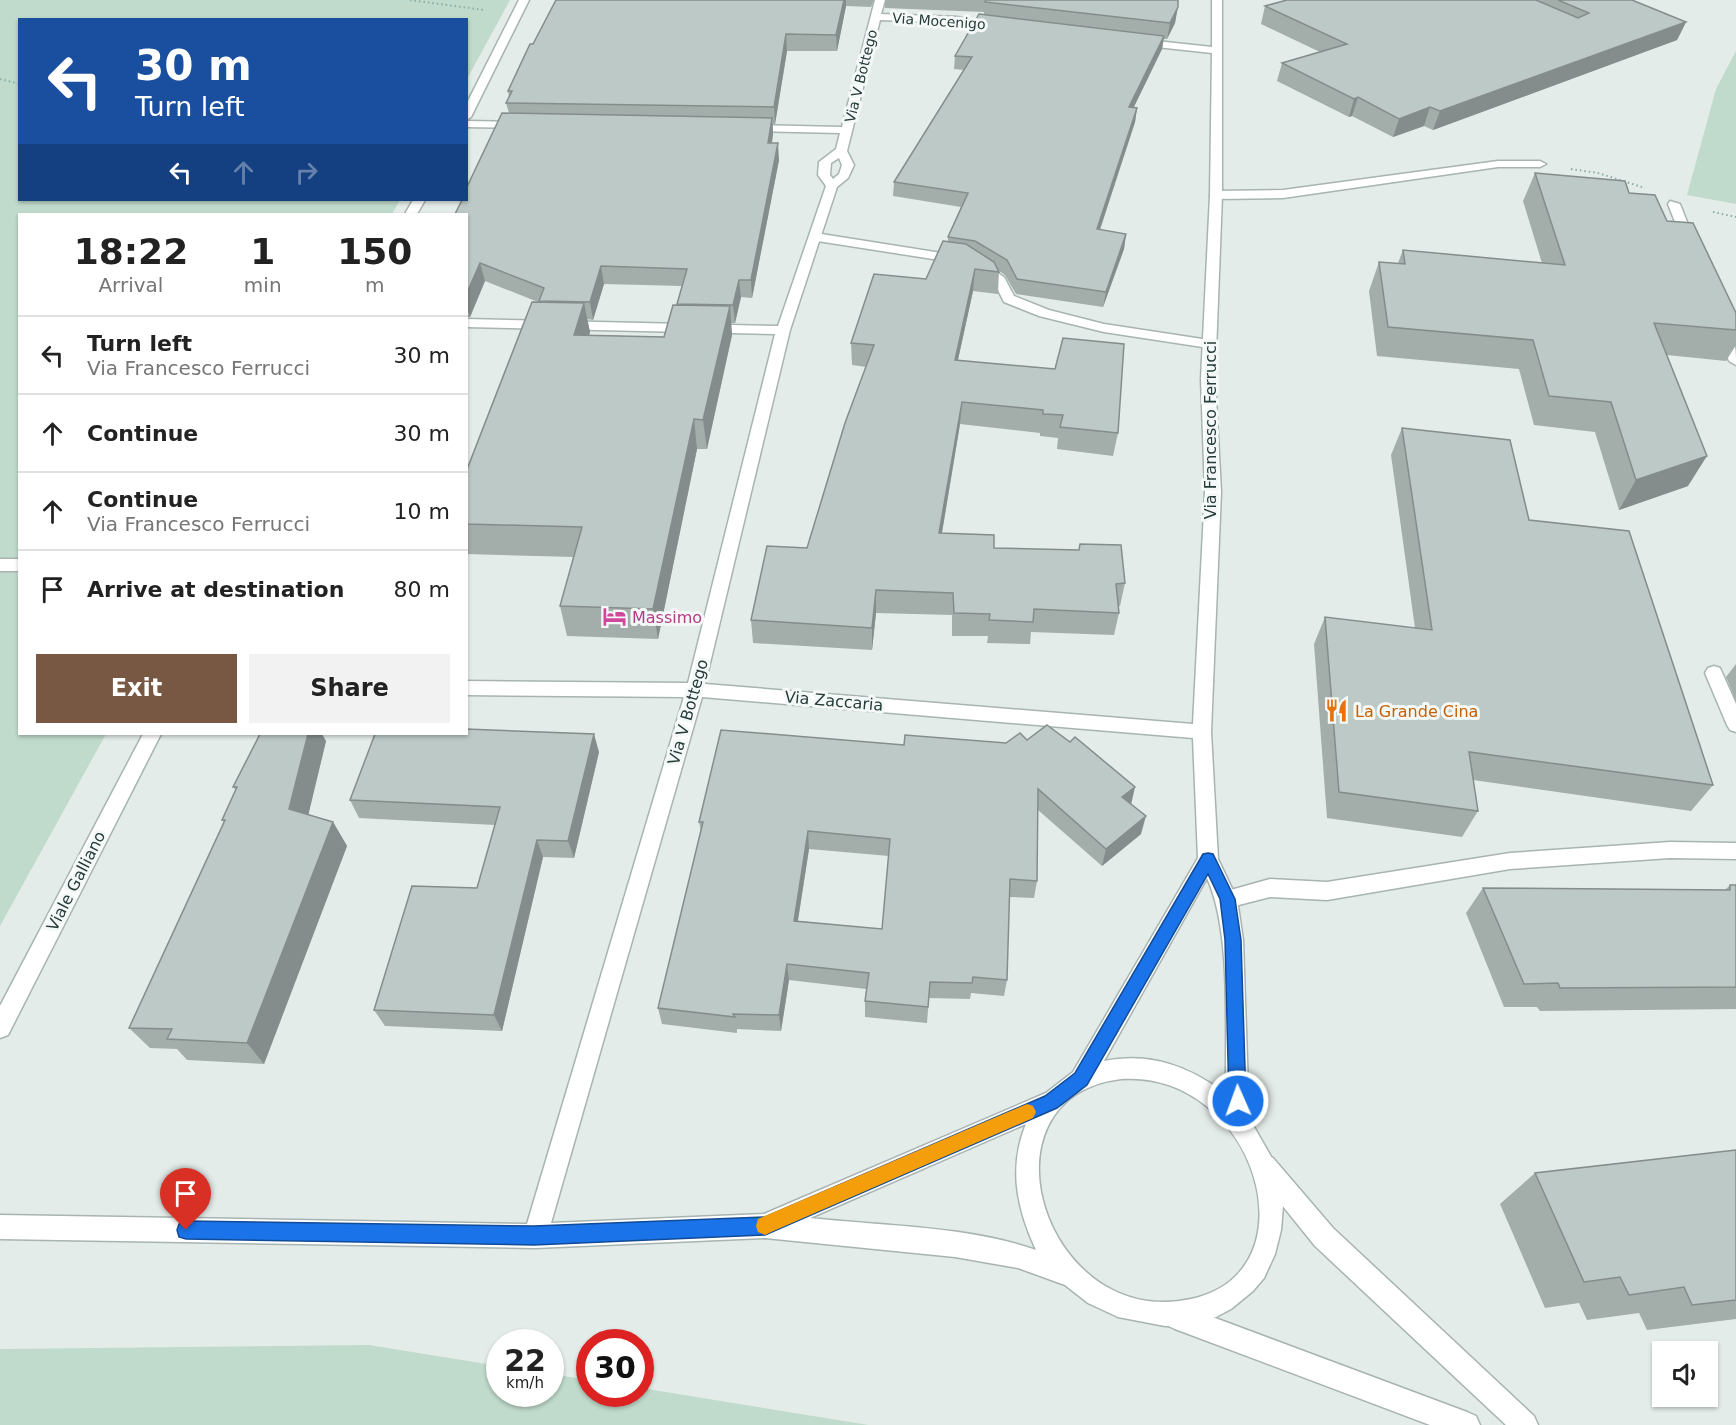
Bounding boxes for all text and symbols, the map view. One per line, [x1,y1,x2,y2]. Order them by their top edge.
street label: Via Mocenigo [892,10,986,32]
street label: Via V Bottego [842,28,880,124]
text: 30 m [135,41,252,90]
icon: left [36,42,114,120]
text: Turn left [135,91,245,122]
icon: left [164,156,197,189]
icon: ahead [227,156,260,189]
icon: right [290,156,323,189]
text: 18:22 [74,231,188,272]
text: 1 [250,231,275,272]
text: 150 [337,231,412,272]
text: Arrival [98,273,163,297]
text: min [244,273,282,297]
text: m [365,273,385,297]
text: Turn left [87,331,192,356]
icon: left [36,339,69,372]
street label: Via Francesco Ferrucci [1201,341,1220,519]
text: 30 m [394,343,450,368]
text: Via Francesco Ferrucci [87,356,310,380]
icon: ahead [36,417,69,450]
text: Continue [87,421,198,446]
text: 30 m [394,421,450,446]
text: Continue [87,487,198,512]
icon: ahead [36,495,69,528]
text: 10 m [394,499,450,524]
text: Via Francesco Ferrucci [87,512,310,536]
icon: arrive [36,573,69,606]
text: Arrive at destination [87,577,344,602]
text: 80 m [394,577,450,602]
hotel icon: Massimo [601,604,627,630]
place label: Massimo [632,608,702,627]
button: Exit [36,654,237,723]
button: Share [249,654,450,723]
street label: Via V Bottego [664,657,712,767]
street label: Via Zaccaria [784,687,884,715]
restaurant icon: La Grande Cina [1324,698,1350,724]
place label: La Grande Cina [1355,702,1478,721]
street label: Viale Galliano [43,828,109,934]
position arrow [1206,1069,1270,1133]
pin [160,1168,211,1230]
icon: arrive [169,1177,202,1210]
speed limit sign: 30 [576,1329,654,1407]
map controls [1652,1341,1718,1407]
button: sound [1652,1341,1718,1407]
text: 22 [504,1343,546,1378]
text: km/h [506,1374,544,1392]

